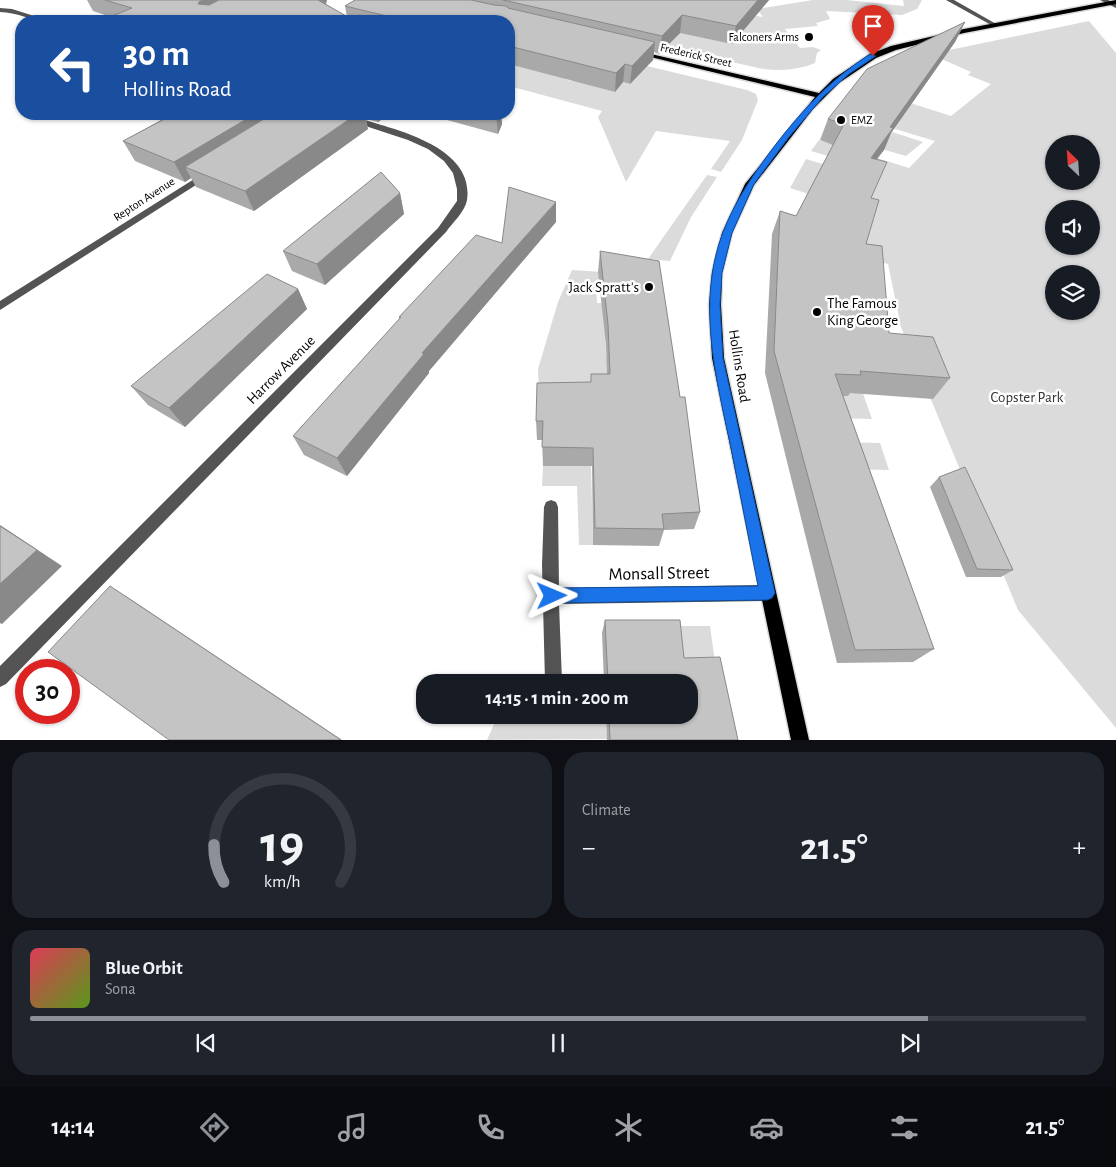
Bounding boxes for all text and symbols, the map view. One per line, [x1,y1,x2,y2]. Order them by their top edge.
pin [852,5,894,56]
icon: arrive [859,12,887,40]
place label: Falconers Arms [728,31,799,43]
marker: Falconers Arms [803,31,815,43]
icon: left [40,35,105,100]
text: 30 m [123,37,190,72]
street label: Frederick Street [659,41,733,69]
text: Hollins Road [123,78,231,100]
marker: EMZ [835,114,847,126]
place label: EMZ [851,114,873,126]
north arrow [1045,135,1100,190]
map controls [1045,135,1100,320]
street label: Repton Avenue [111,175,177,223]
button: sound [1045,200,1100,255]
button: layers [1045,265,1100,320]
place label: Jack Spratt's [569,280,639,295]
marker: Jack Spratt's [643,281,655,293]
place label: The Famous King George [827,296,898,328]
marker: The Famous King George [811,306,823,318]
street label: Hollins Road [726,328,752,404]
street label: Harrow Avenue [244,333,318,407]
park label: Copster Park [991,390,1064,405]
street label: Monsall Street [608,564,710,584]
position arrow [525,569,577,621]
speed limit sign: 30 [15,659,80,724]
text: 14:15 · 1 min · 200 m [486,689,628,708]
text: Climate [582,802,631,818]
text: 19 [260,819,304,871]
text: 21.5° [800,829,868,867]
text: − [582,834,595,862]
text: + [1073,834,1086,862]
text: km/h [264,873,300,891]
text: Blue Orbit [105,959,183,978]
text: Sona [105,981,136,997]
icon: previous [192,1029,220,1057]
icon: pause [544,1029,572,1057]
icon: next [896,1029,924,1057]
icon: directions [197,1110,232,1145]
icon: music [335,1110,370,1145]
icon: phone [473,1110,508,1145]
icon: climate [611,1110,646,1145]
icon: car [749,1110,784,1145]
icon: filters [887,1110,922,1145]
text: 14:14 [51,1116,94,1138]
text: 21.5° [1025,1116,1064,1138]

